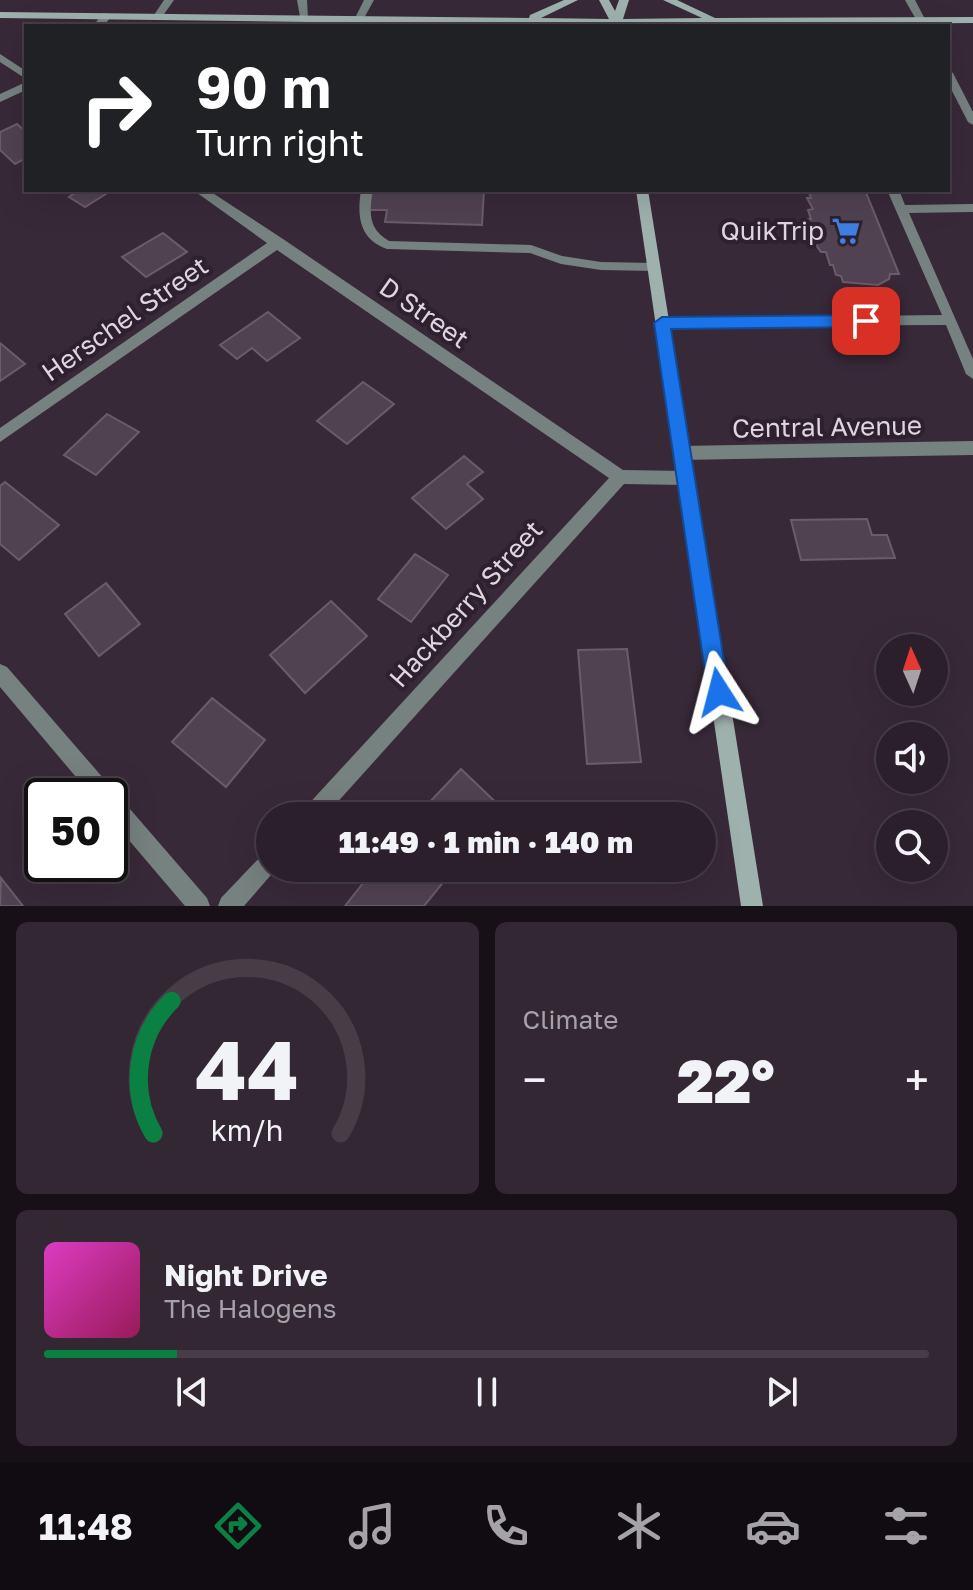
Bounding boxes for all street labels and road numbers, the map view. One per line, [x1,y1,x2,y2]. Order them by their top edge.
street label: Herschel Street [36,250,214,387]
street label: D Street [374,271,475,354]
street label: Central Avenue [732,409,922,444]
street label: Hackberry Street [383,514,549,693]

